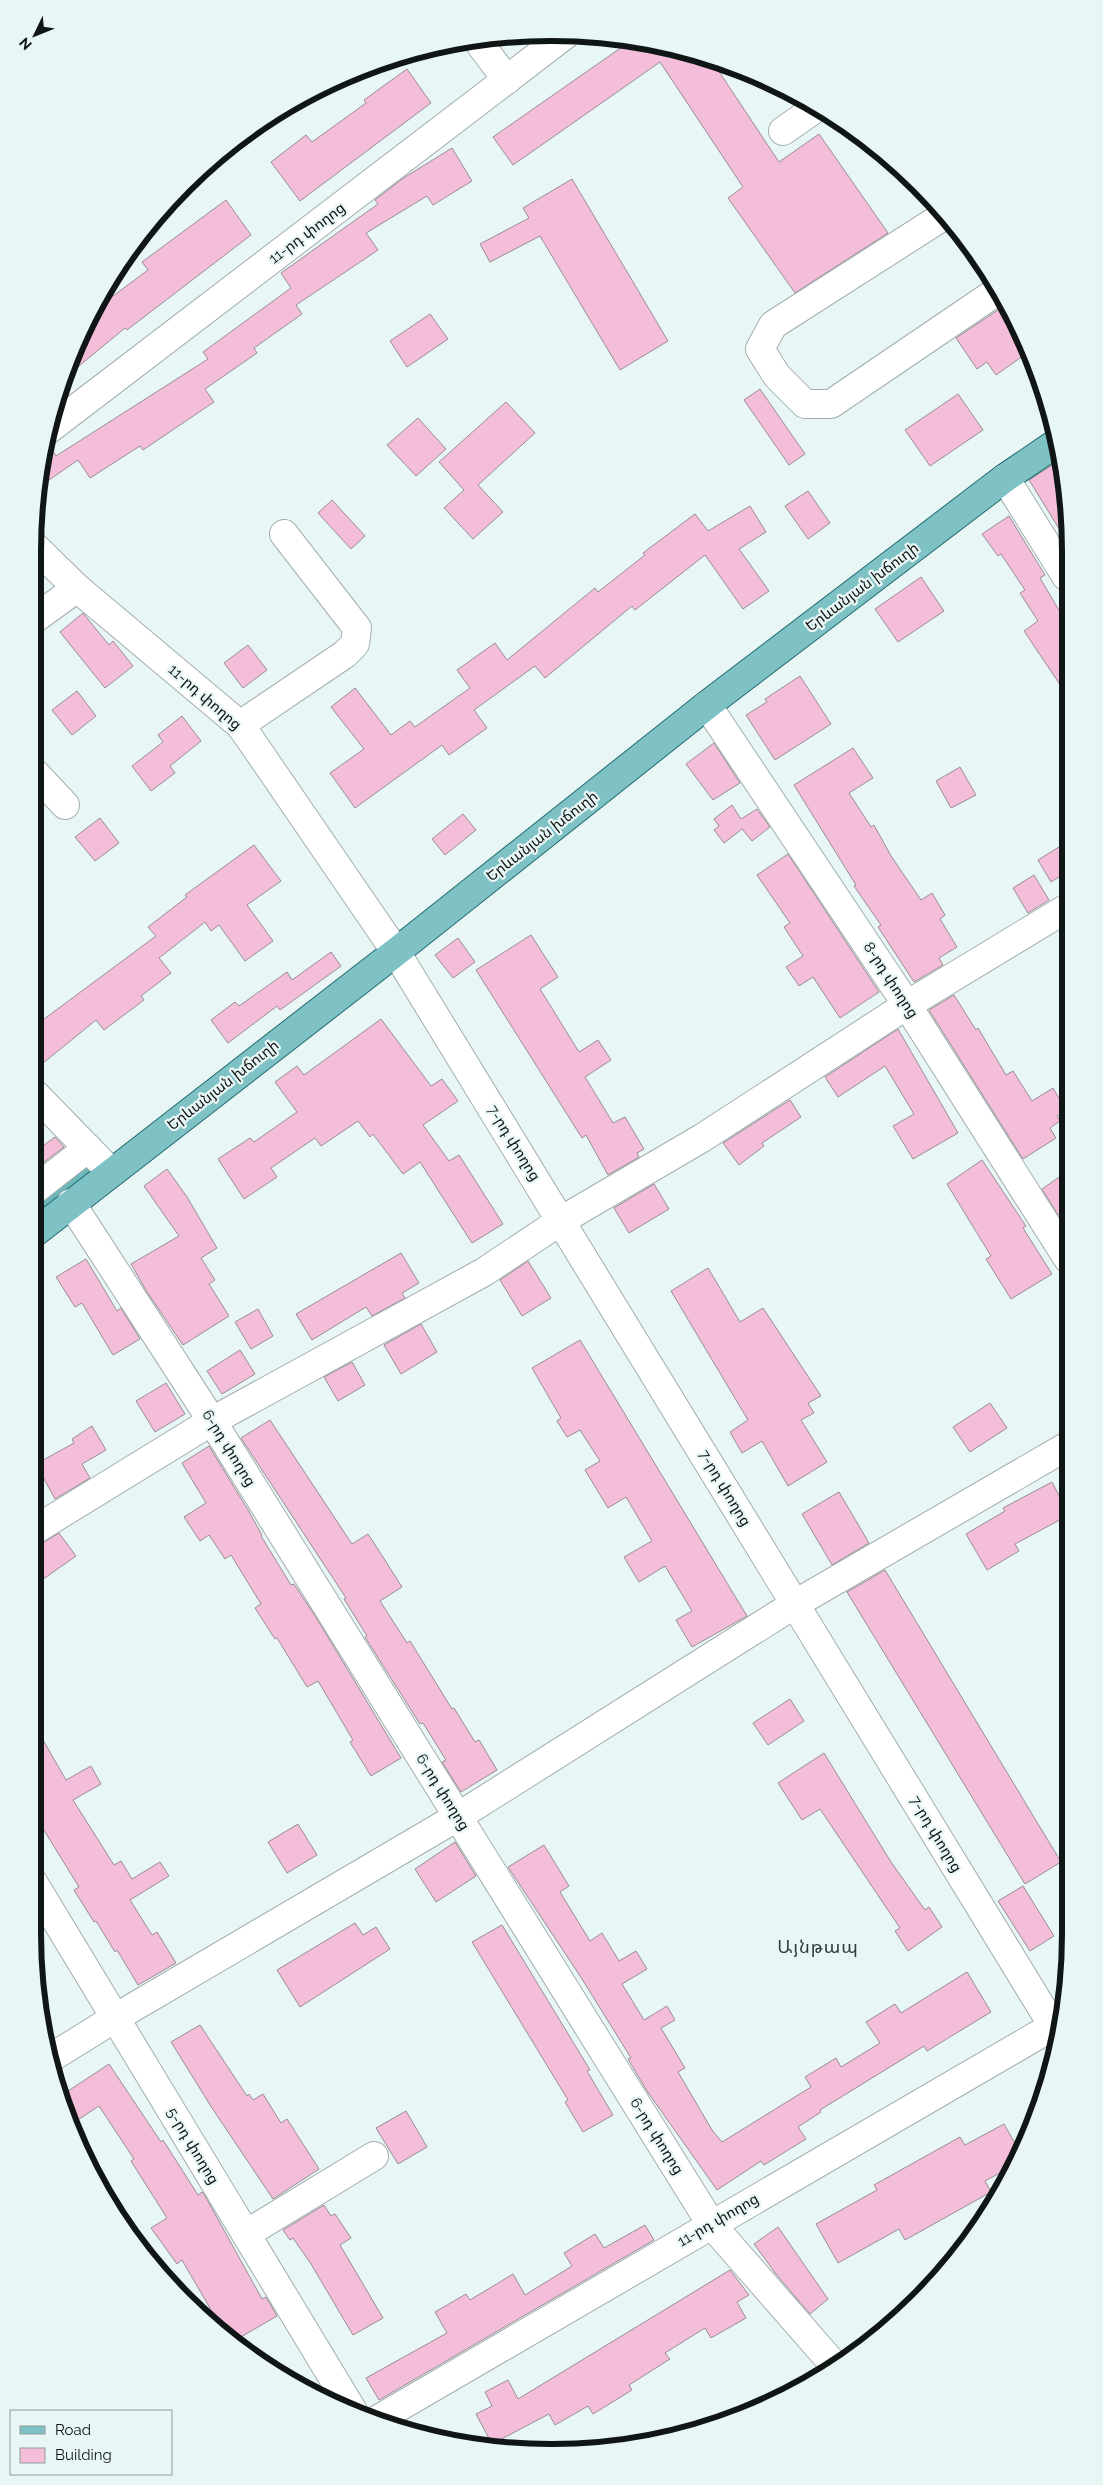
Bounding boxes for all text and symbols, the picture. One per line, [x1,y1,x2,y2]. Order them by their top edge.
north arrow [10,10,60,60]
text: N [16,35,35,53]
street label: 11-րդ փողոց [265,198,349,268]
street label: Երևանյան խճուղի [802,539,922,635]
street label: 11-րդ փողոց [165,660,245,734]
street label: Երևանյան խճուղի [483,787,601,885]
street label: 8-րդ փողոց [860,939,922,1021]
street label: Երևանյան խճուղի [164,1036,282,1134]
street label: 7-րդ փողոց [484,1102,544,1184]
street label: 6-րդ փողոց [198,1406,260,1490]
street label: 7-րդ փողոց [695,1447,755,1529]
street label: 6-րդ փողոց [412,1750,474,1834]
street label: 7-րդ փողոց [906,1793,966,1875]
district label: Այնթապ [777,1936,859,1957]
street label: 6-րդ փողոց [626,2094,688,2178]
street label: 5-րդ փողոց [163,2104,223,2188]
street label: 11-րդ փողոց [674,2189,762,2251]
legend [10,2410,172,2475]
text: Road [55,2421,91,2439]
text: Building [55,2446,112,2464]

